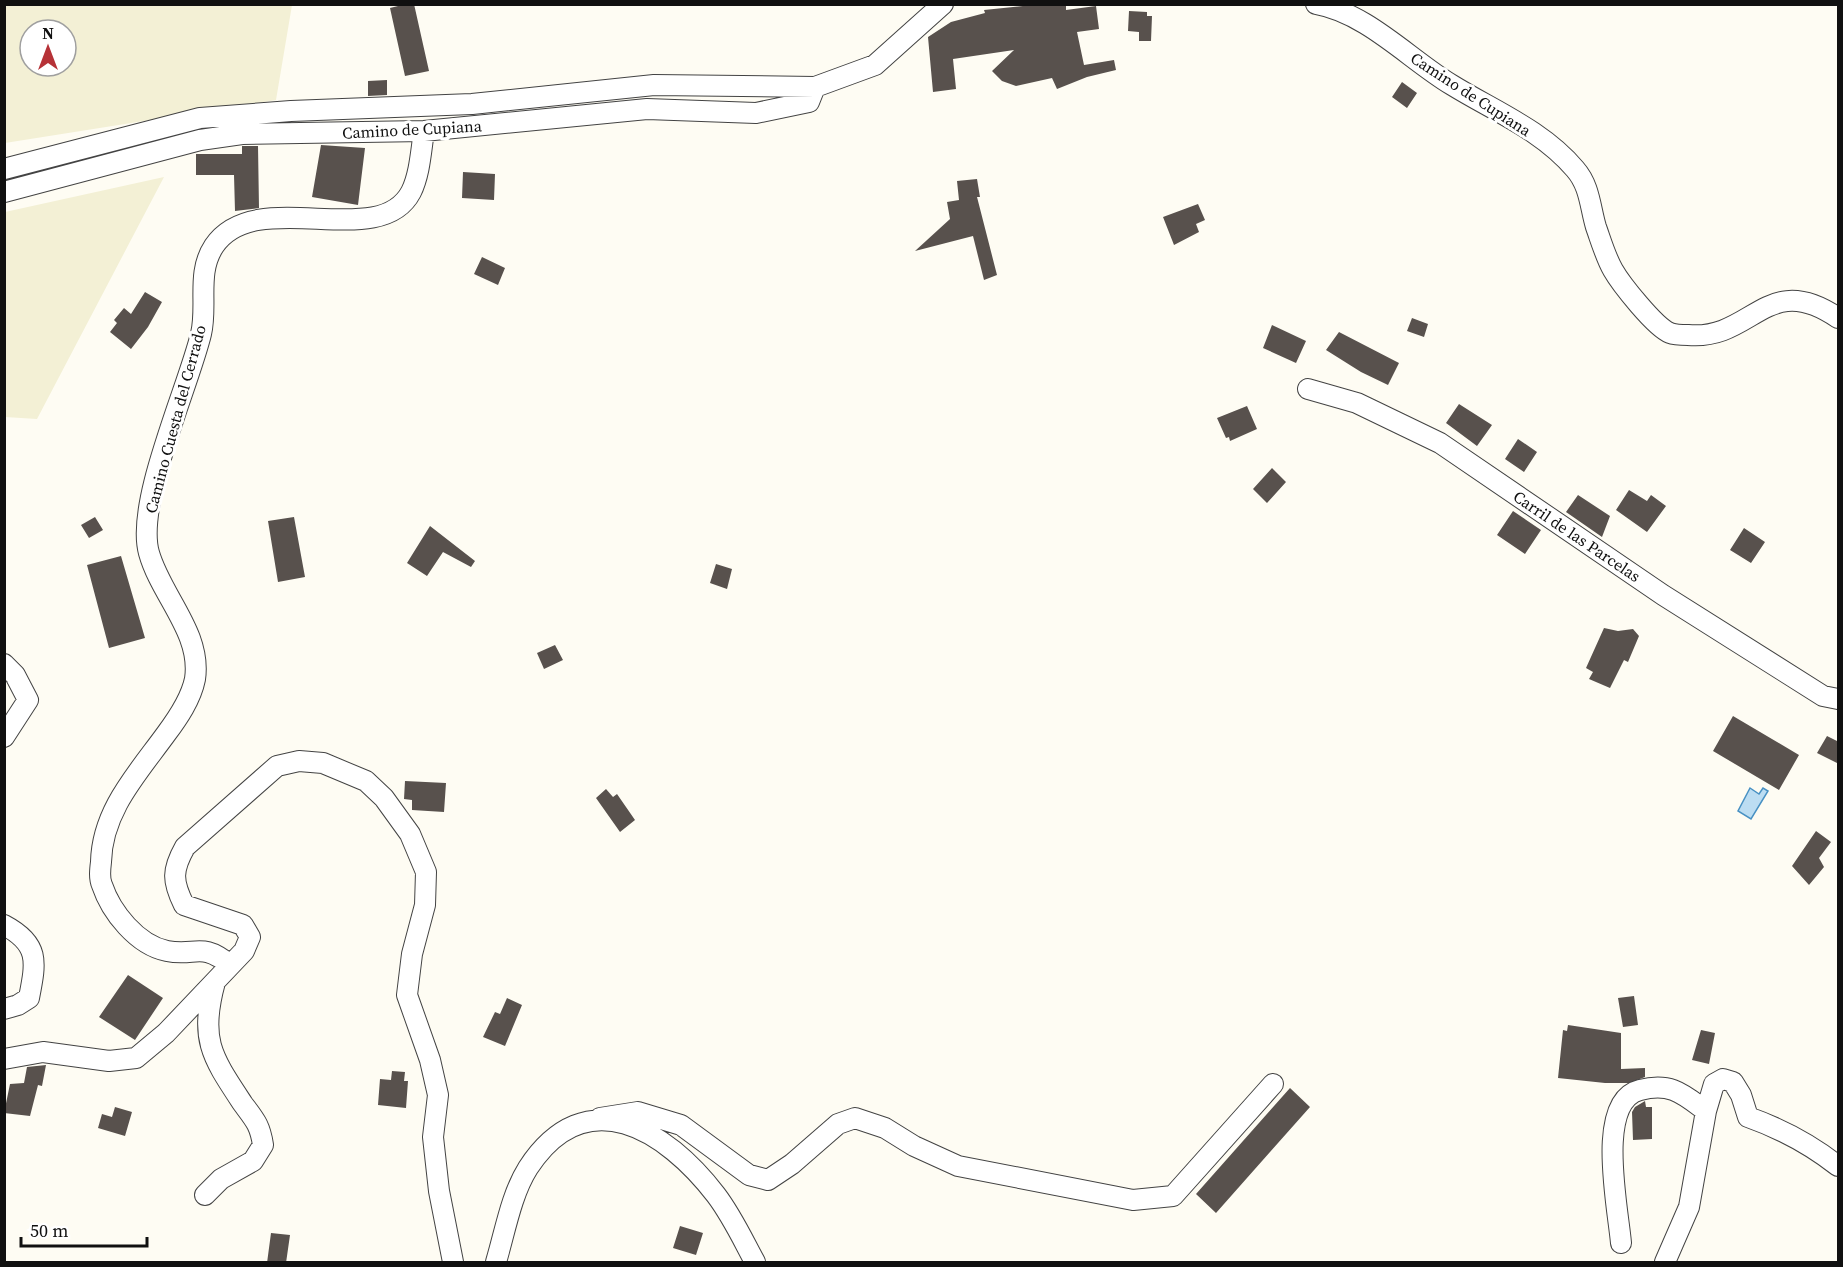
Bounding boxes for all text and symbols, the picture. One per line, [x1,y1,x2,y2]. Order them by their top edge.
north arrow [18,18,78,78]
text: N [42,22,54,44]
street label: Camino de Cupiana [1406,47,1536,142]
street label: Camino de Cupiana [342,114,483,144]
street label: Camino Cuesta del Cerrado [139,322,211,516]
street label: Carril de las Parcelas [1509,485,1645,587]
scale bar [21,1210,147,1248]
text: 50 m [30,1218,68,1243]

